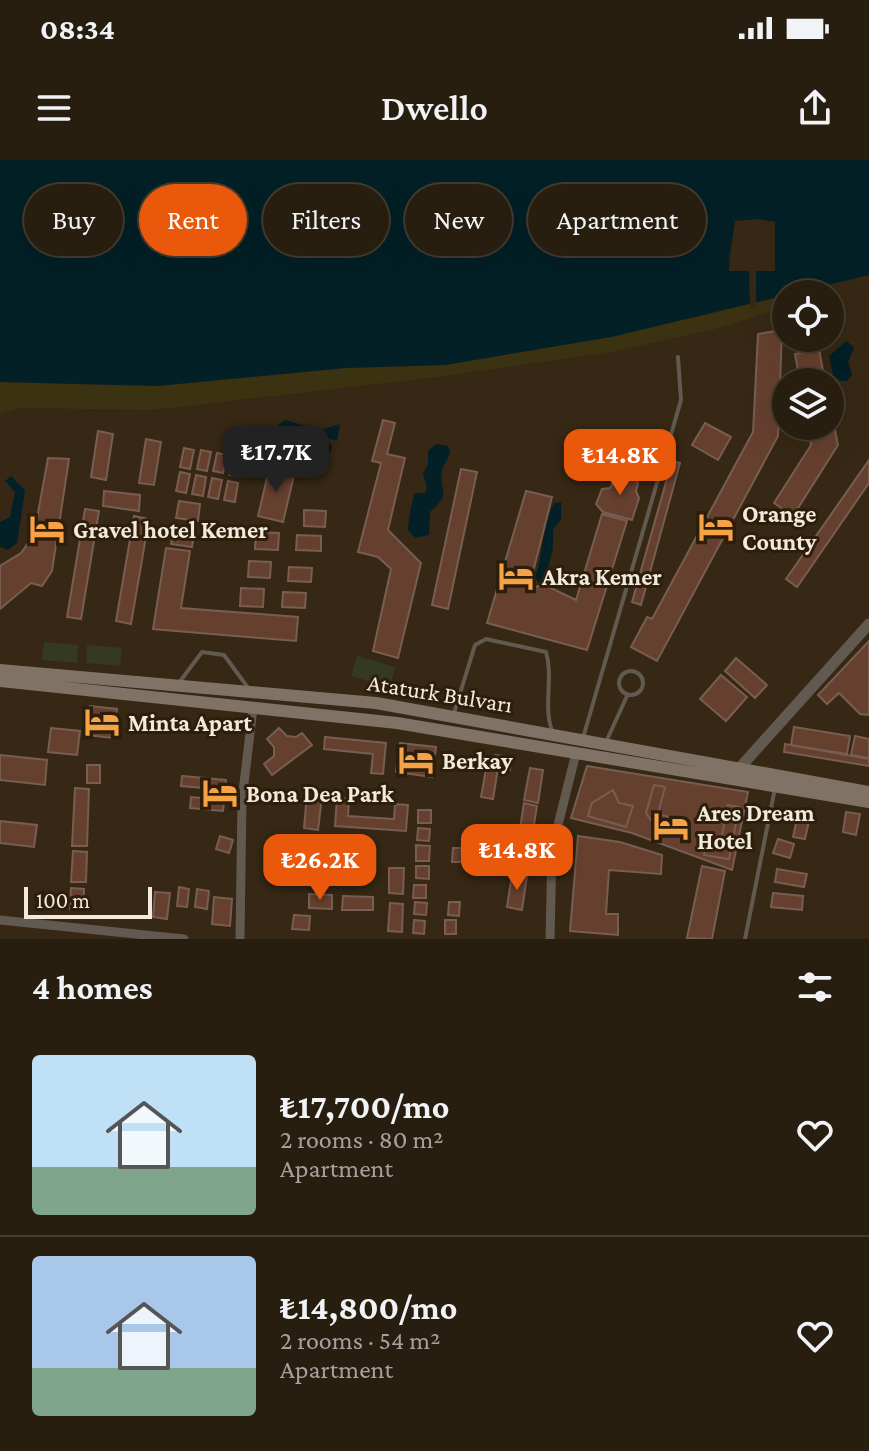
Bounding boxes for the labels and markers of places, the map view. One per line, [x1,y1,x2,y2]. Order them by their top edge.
pin: ₺17.7K [211,426,341,494]
pin: ₺14.8K [555,429,685,497]
place label: Orange County [742,500,817,555]
hotel icon: Orange County [697,508,735,546]
hotel icon: Gravel hotel Kemer [28,510,66,548]
place label: Gravel hotel Kemer [73,516,268,543]
hotel icon: Akra Kemer [497,557,535,595]
place label: Akra Kemer [541,563,662,590]
hotel icon: Minta Apart [83,703,121,741]
place label: Minta Apart [128,709,252,736]
hotel icon: Berkay [397,741,435,779]
place label: Berkay [442,747,513,774]
hotel icon: Bona Dea Park [201,774,239,812]
place label: Bona Dea Park [246,780,395,807]
place label: Ares Dream Hotel [696,799,815,854]
hotel icon: Ares Dream Hotel [652,807,690,845]
pin: ₺14.8K [452,824,582,892]
pin: ₺26.2K [255,834,385,902]

